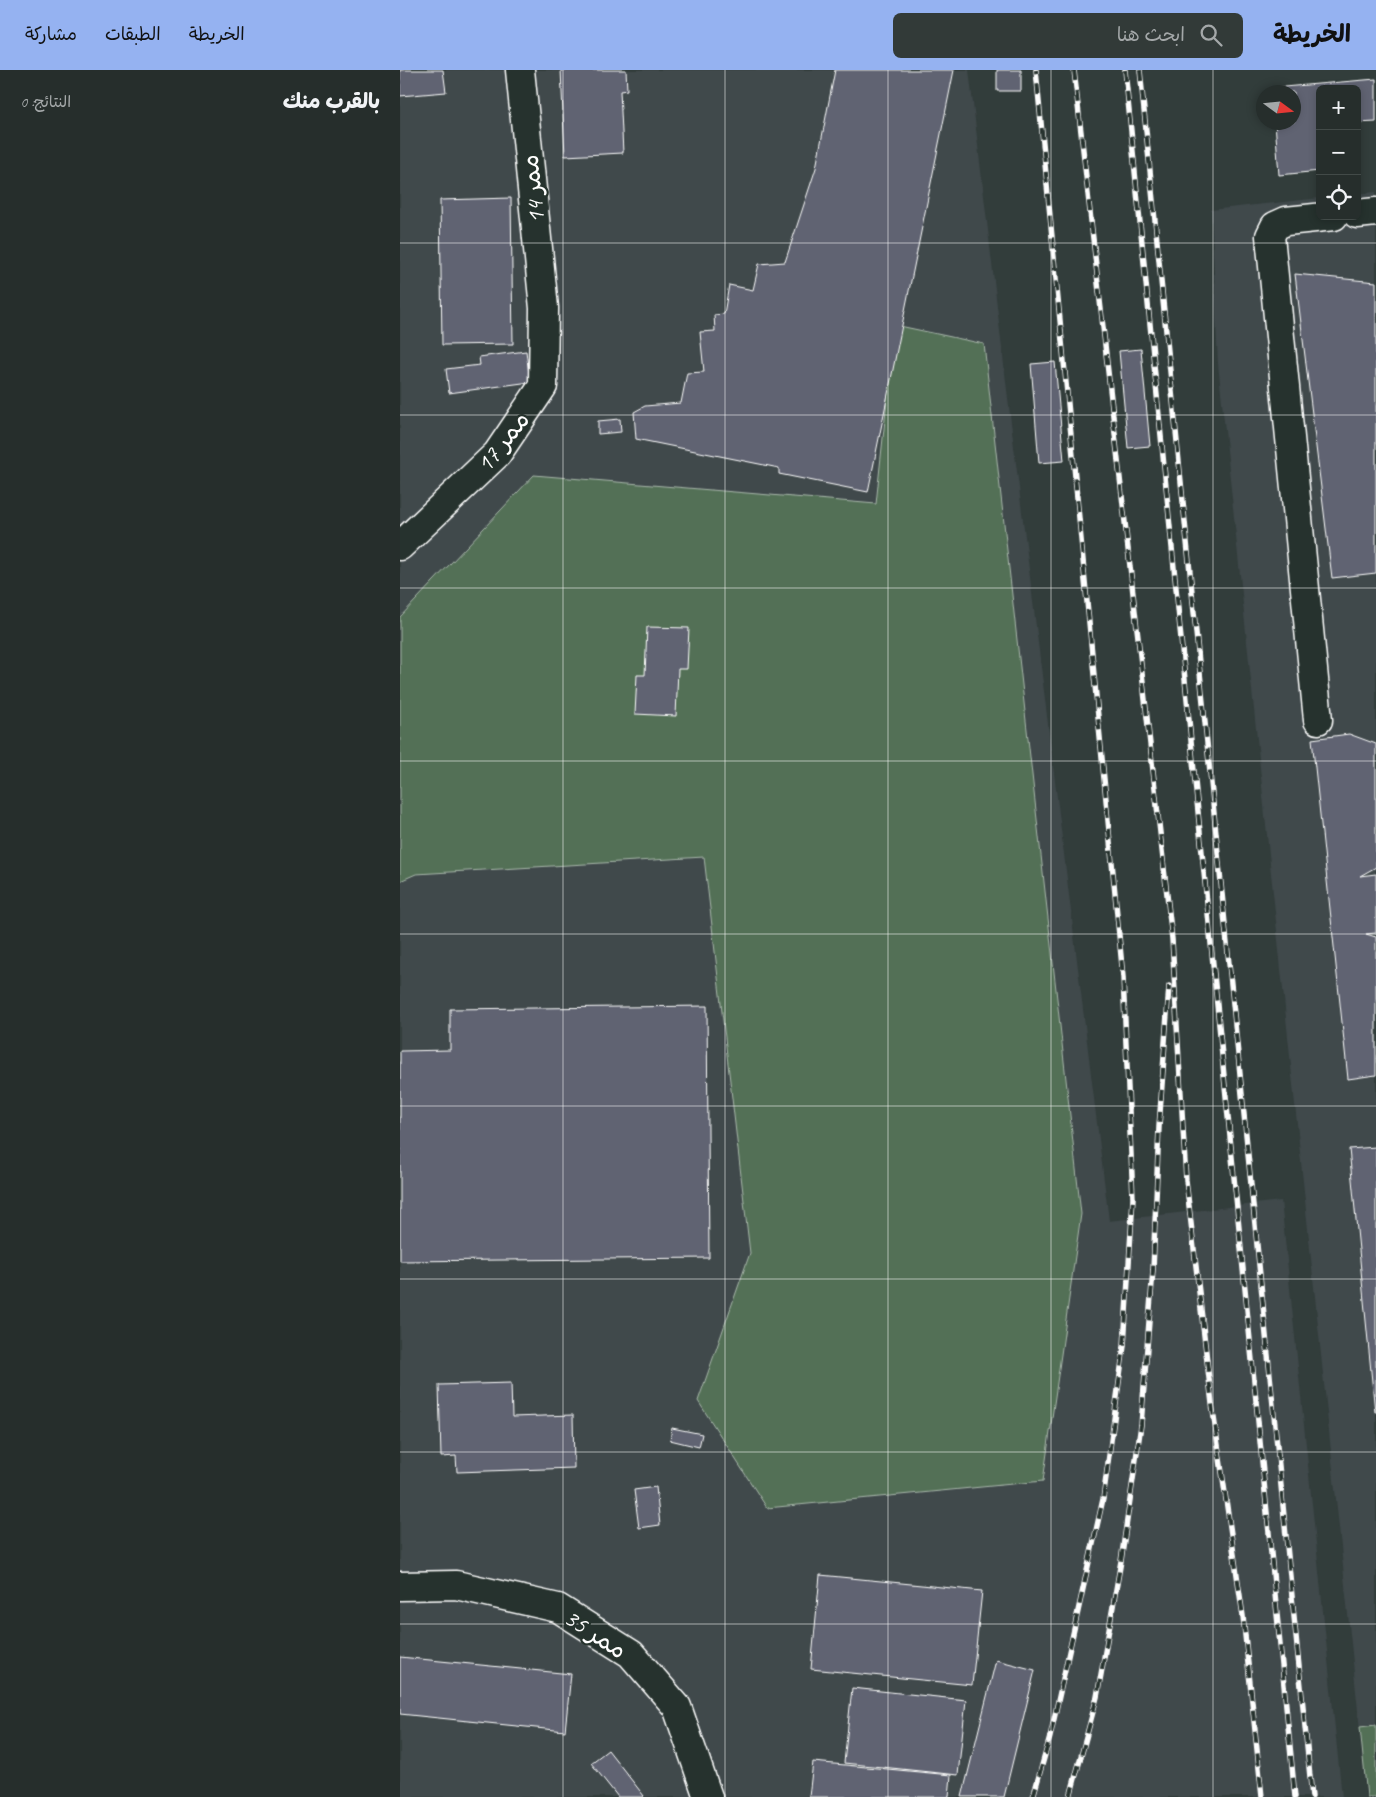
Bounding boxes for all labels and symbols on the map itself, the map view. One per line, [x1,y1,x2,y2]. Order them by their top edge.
north arrow [1256,85,1301,130]
street label: ممر 14 [513,153,553,225]
street label: ممر 17 [469,405,537,479]
street label: ممر 35 [558,1602,633,1666]

